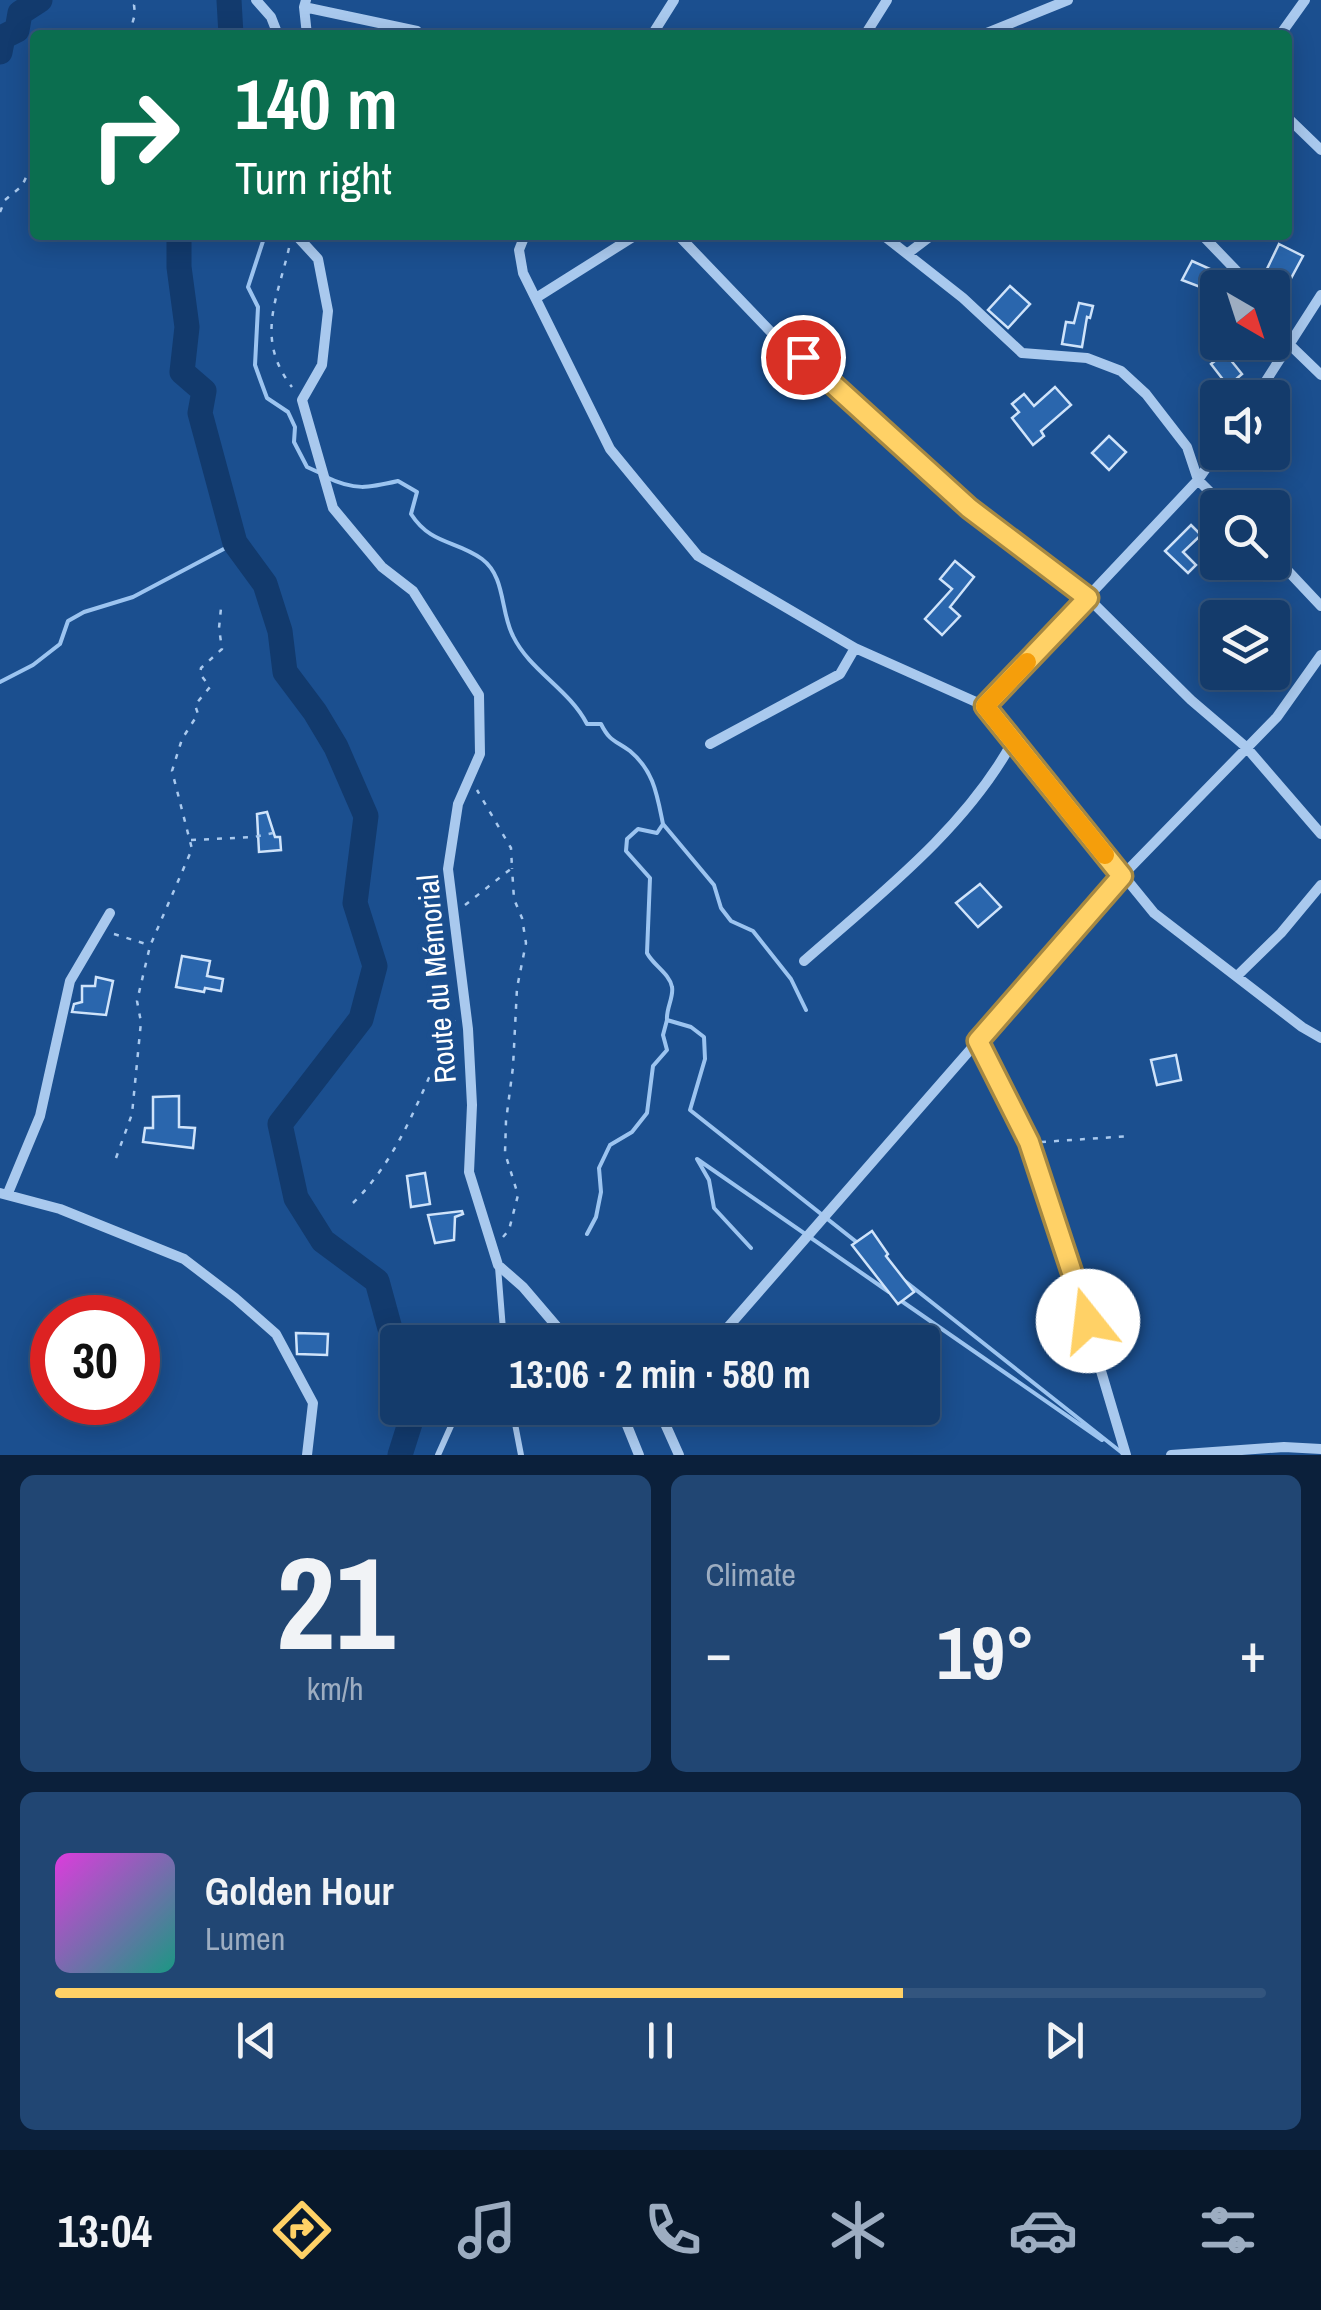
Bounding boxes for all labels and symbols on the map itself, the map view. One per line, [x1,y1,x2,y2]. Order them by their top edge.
north arrow [1200,270,1290,360]
pin [761,315,846,400]
street label: Route du Mémorial [407,873,465,1085]
position arrow [1036,1269,1140,1373]
speed limit sign: 30 [30,1295,160,1425]

